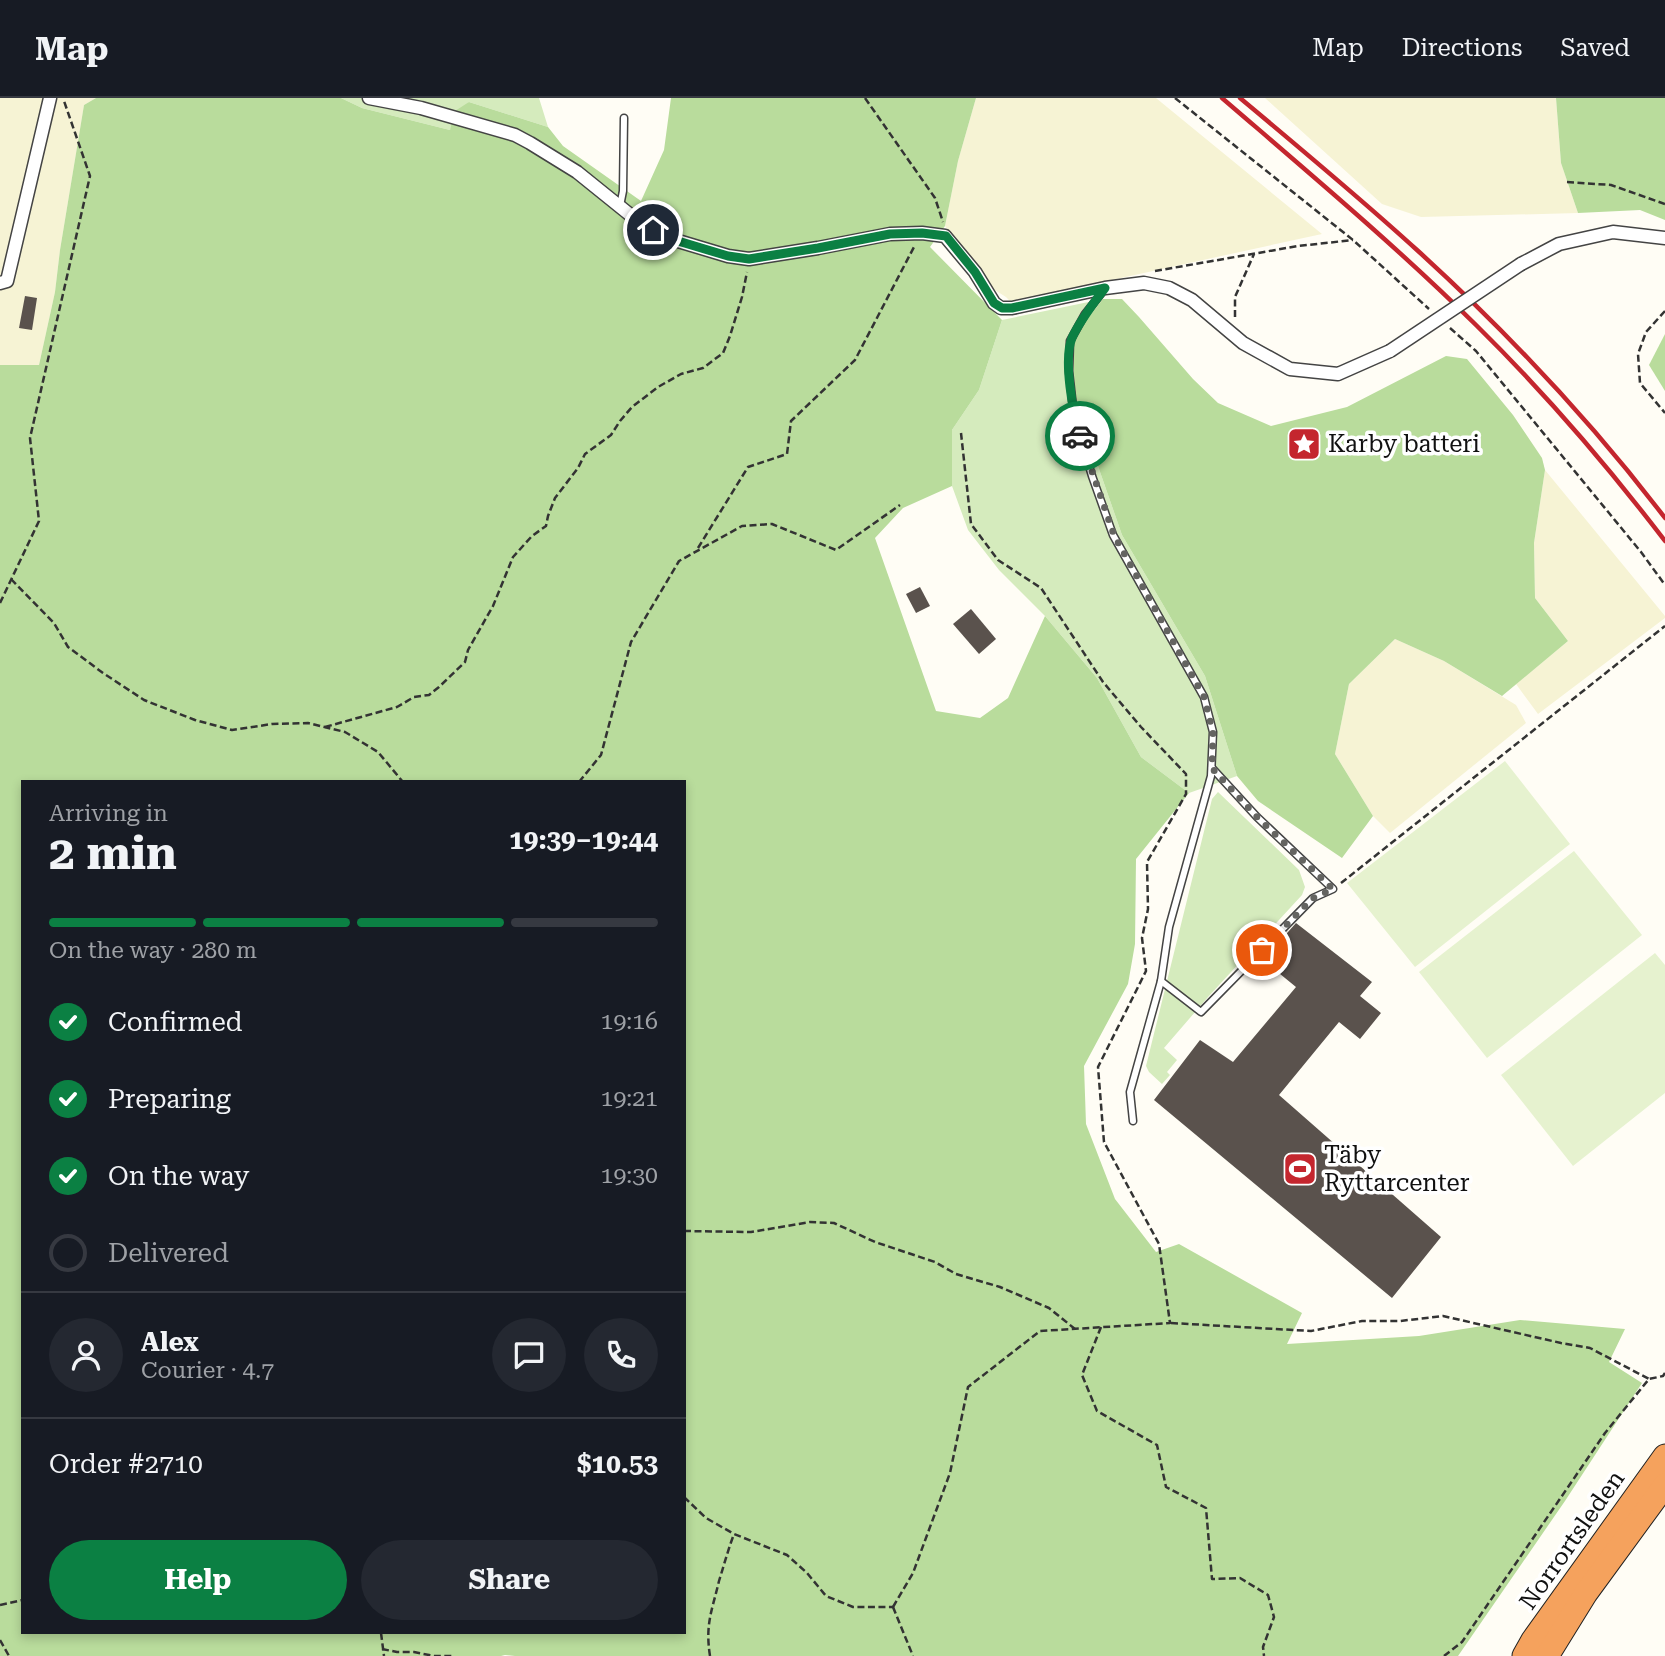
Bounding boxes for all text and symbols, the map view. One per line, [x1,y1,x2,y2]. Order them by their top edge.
text: Map [35,29,109,68]
text: Map [1312,34,1364,62]
text: Directions [1402,34,1522,62]
text: Saved [1560,34,1630,62]
pin [623,200,683,260]
icon: home [634,211,672,249]
courier [1045,401,1115,471]
icon: car [1061,417,1099,455]
place icon: Karby batteri [1285,425,1323,463]
place label: Karby batteri [1328,430,1480,458]
text: Arriving in [49,800,168,827]
text: 19:39–19:44 [509,825,658,855]
text: 2 min [49,826,177,880]
pin [1232,920,1292,980]
icon: bag [1243,931,1281,969]
text: On the way · 280 m [49,937,257,964]
icon: check [49,1003,87,1041]
text: Confirmed [108,1007,243,1037]
text: 19:16 [601,1008,658,1035]
icon: check [49,1080,87,1118]
text: Preparing [108,1084,231,1114]
text: 19:21 [601,1085,658,1112]
place label: Täby Ryttarcenter [1324,1141,1470,1197]
sports icon: Täby Ryttarcenter [1281,1150,1319,1188]
icon: check [49,1157,87,1195]
text: On the way [108,1161,249,1191]
text: 19:30 [601,1162,658,1189]
text: Delivered [108,1238,229,1268]
button: person [49,1318,123,1392]
button: chat [492,1318,566,1392]
button: phone [584,1318,658,1392]
text: Alex [141,1327,199,1357]
text: Courier · 4.7 [141,1357,274,1384]
text: Order #2710 [49,1449,203,1479]
text: $10.53 [577,1449,658,1479]
street label: Norrortsleden [1514,1465,1630,1615]
button: Help [49,1540,347,1620]
button: Share [361,1540,658,1620]

